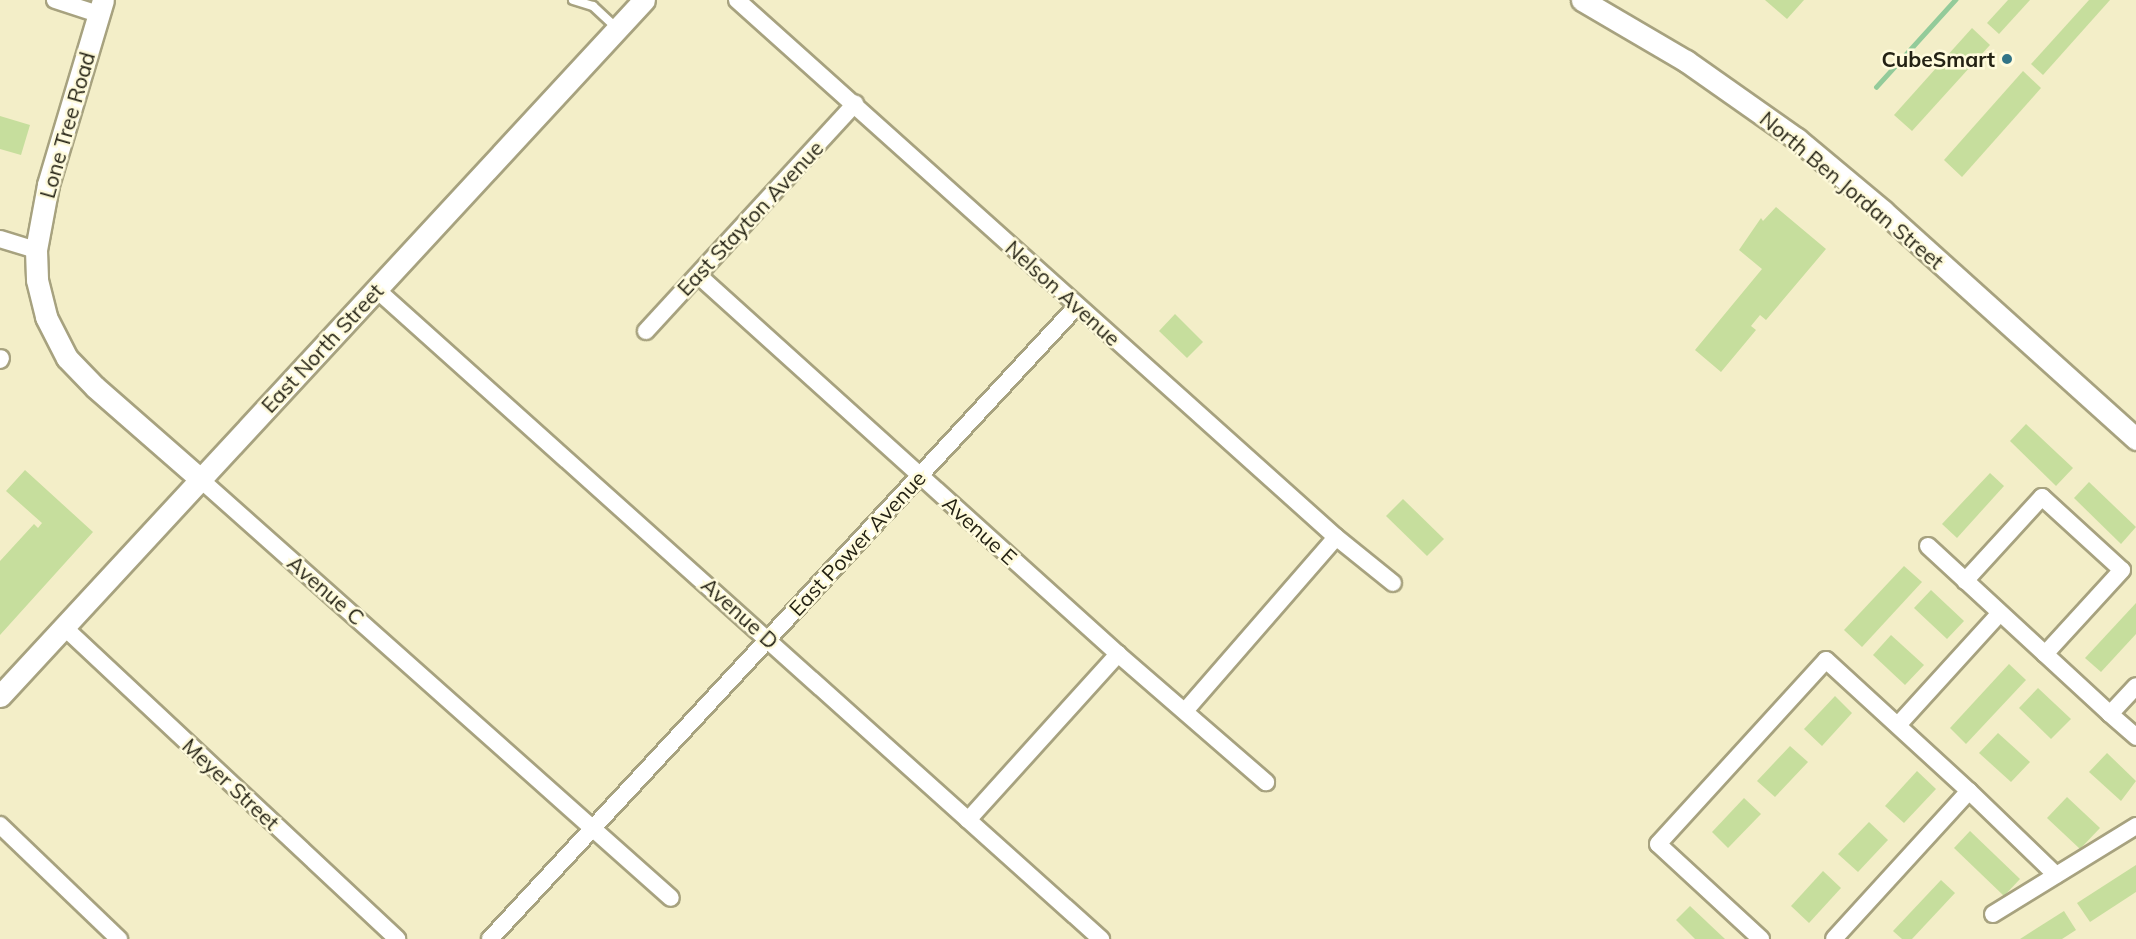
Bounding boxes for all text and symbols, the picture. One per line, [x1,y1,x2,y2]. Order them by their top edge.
place label: CubeSmart [1882,46,1995,72]
street label: Lone Tree Road [34,49,100,201]
marker: CubeSmart [2000,52,2014,66]
street label: North Ben Jordan Street [1755,106,1949,274]
street label: East Stayton Avenue [672,135,828,301]
street label: Nelson Avenue [1001,235,1125,351]
street label: East North Street [256,278,388,418]
street label: East Power Avenue [783,465,931,621]
street label: Avenue E [938,490,1022,570]
street label: Avenue C [283,550,369,630]
street label: Avenue D [697,572,783,654]
street label: Meyer Street [177,733,285,835]

